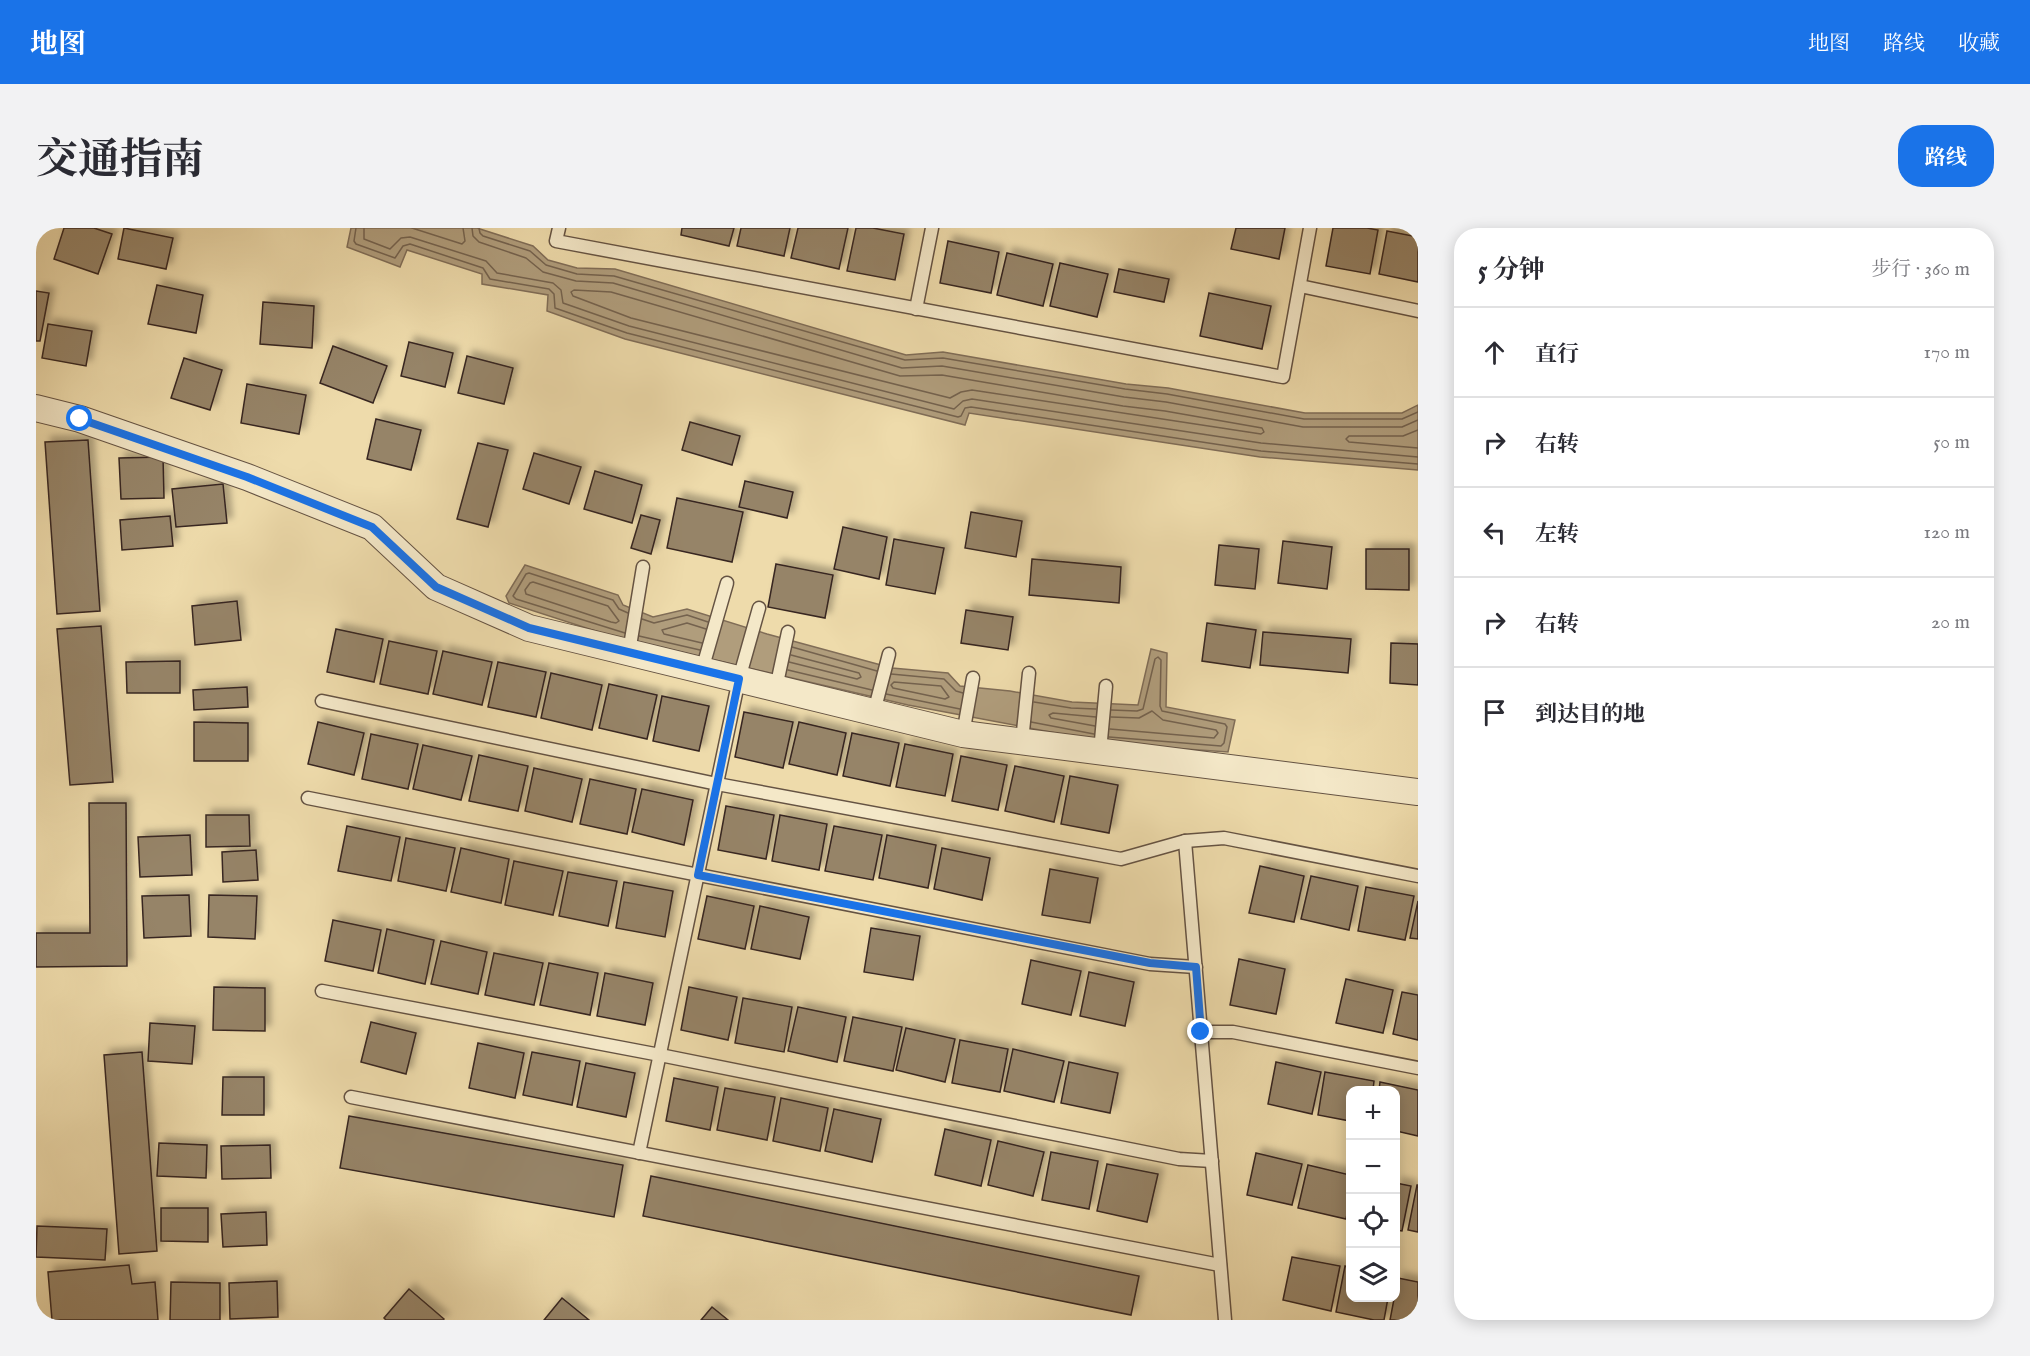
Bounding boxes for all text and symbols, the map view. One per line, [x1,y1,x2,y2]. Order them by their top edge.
text: 地图 [30,28,86,63]
text: 地图 [1808,31,1850,58]
text: 路线 [1883,31,1925,58]
text: 收藏 [1958,31,2000,58]
button: 路线 [1898,125,1994,187]
text: 交通指南 [36,135,204,188]
text: 5 分钟 [1478,254,1545,287]
text: 步行 · 360 m [1871,257,1970,282]
icon: ahead [1478,336,1511,369]
text: 170 m [1924,340,1970,365]
text: 直行 [1535,341,1579,369]
route start [66,405,92,431]
icon: right [1478,426,1511,459]
text: 50 m [1933,430,1970,455]
text: 右转 [1535,431,1579,459]
icon: left [1478,516,1511,549]
text: 120 m [1924,520,1970,545]
text: 左转 [1535,521,1579,549]
icon: right [1478,606,1511,639]
text: 20 m [1931,610,1970,635]
text: 右转 [1535,611,1579,639]
icon: arrive [1478,696,1511,729]
text: 到达目的地 [1535,701,1645,729]
route end [1187,1018,1213,1044]
map controls [1346,1086,1400,1302]
button: + [1346,1086,1400,1140]
button: − [1346,1140,1400,1194]
button: locate [1346,1194,1400,1248]
button: layers [1346,1248,1400,1302]

